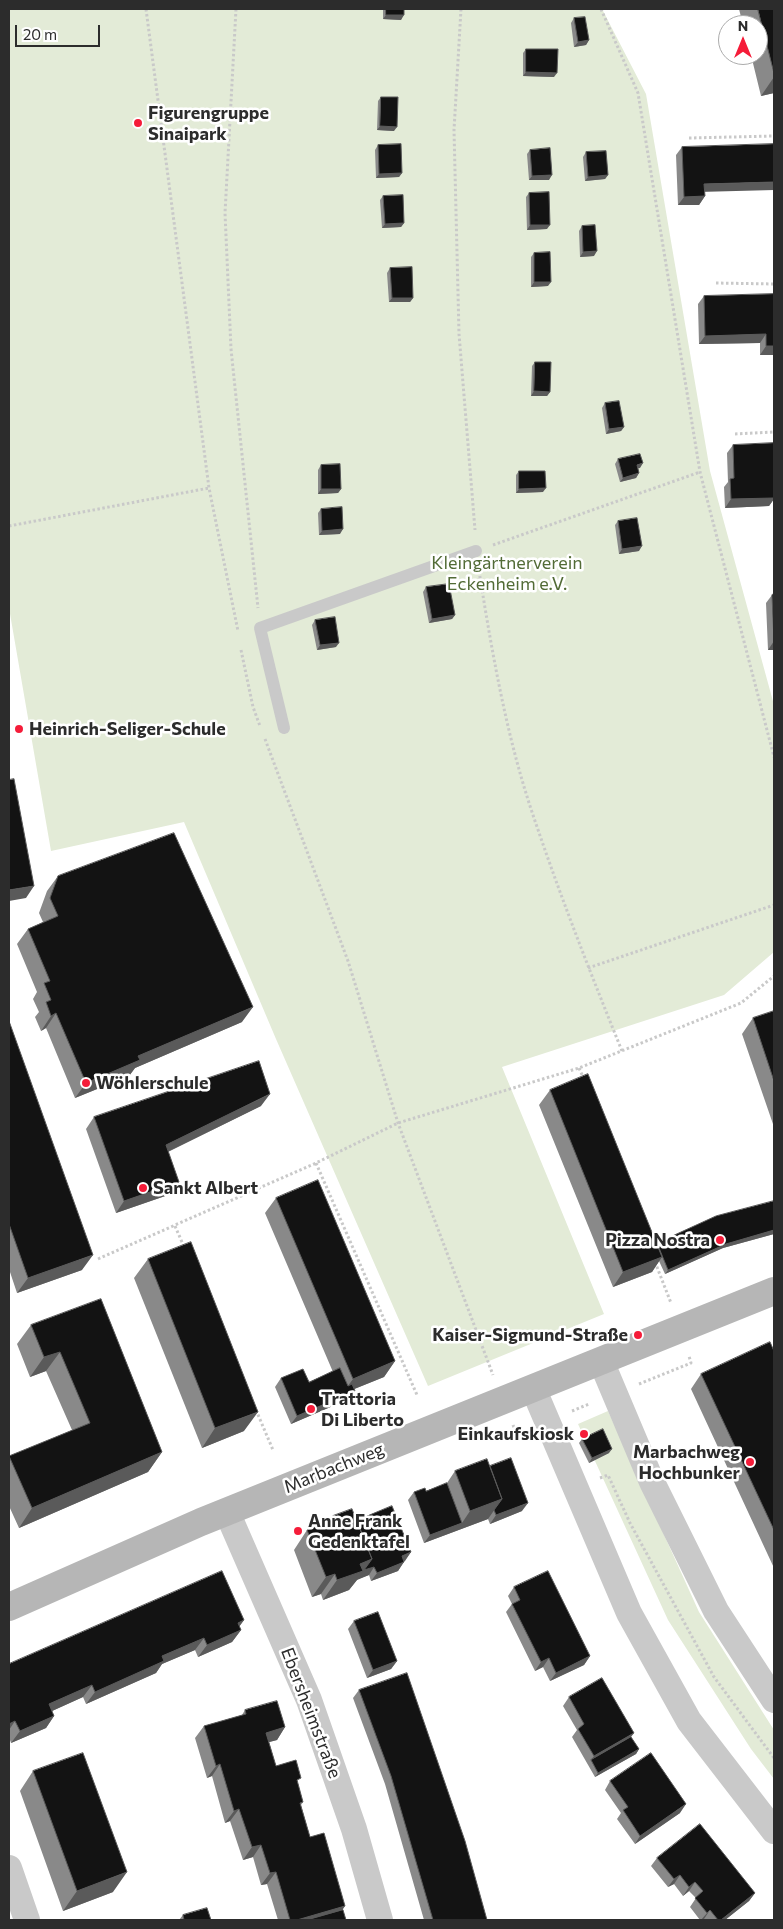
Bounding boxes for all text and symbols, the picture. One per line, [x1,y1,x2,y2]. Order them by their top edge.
scale bar [18,15,102,47]
north arrow [718,15,768,65]
text: N [738,17,748,34]
text: 20 m [23,25,57,43]
place label: Figurengruppe Sinaipark [148,102,269,144]
marker: Figurengruppe Sinaipark [132,117,144,129]
park label: Kleingärtnerverein Eckenheim e.V. [431,552,583,594]
place label: Heinrich-Seliger-Schule [29,718,226,740]
marker: Heinrich-Seliger-Schule [13,723,25,735]
place label: Wöhlerschule [96,1072,208,1094]
marker: Wöhlerschule [80,1077,92,1089]
place label: Sankt Albert [153,1177,258,1199]
marker: Sankt Albert [137,1182,149,1194]
place label: Pizza Nostra [605,1229,710,1251]
marker: Pizza Nostra [714,1234,726,1246]
place label: Kaiser-Sigmund-Straße [432,1324,628,1346]
marker: Kaiser-Sigmund-Straße [632,1329,644,1341]
place label: Trattoria Di Liberto [321,1388,404,1430]
marker: Trattoria Di Liberto [305,1403,317,1415]
place label: Einkaufskiosk [457,1423,574,1445]
marker: Einkaufskiosk [578,1428,590,1440]
street label: Marbachweg [281,1438,387,1498]
place label: Marbachweg Hochbunker [633,1441,740,1484]
marker: Marbachweg Hochbunker [744,1456,756,1468]
place label: Anne Frank Gedenktafel [308,1510,410,1552]
marker: Anne Frank Gedenktafel [292,1525,304,1537]
street label: Ebersheimstraße [276,1645,346,1781]

